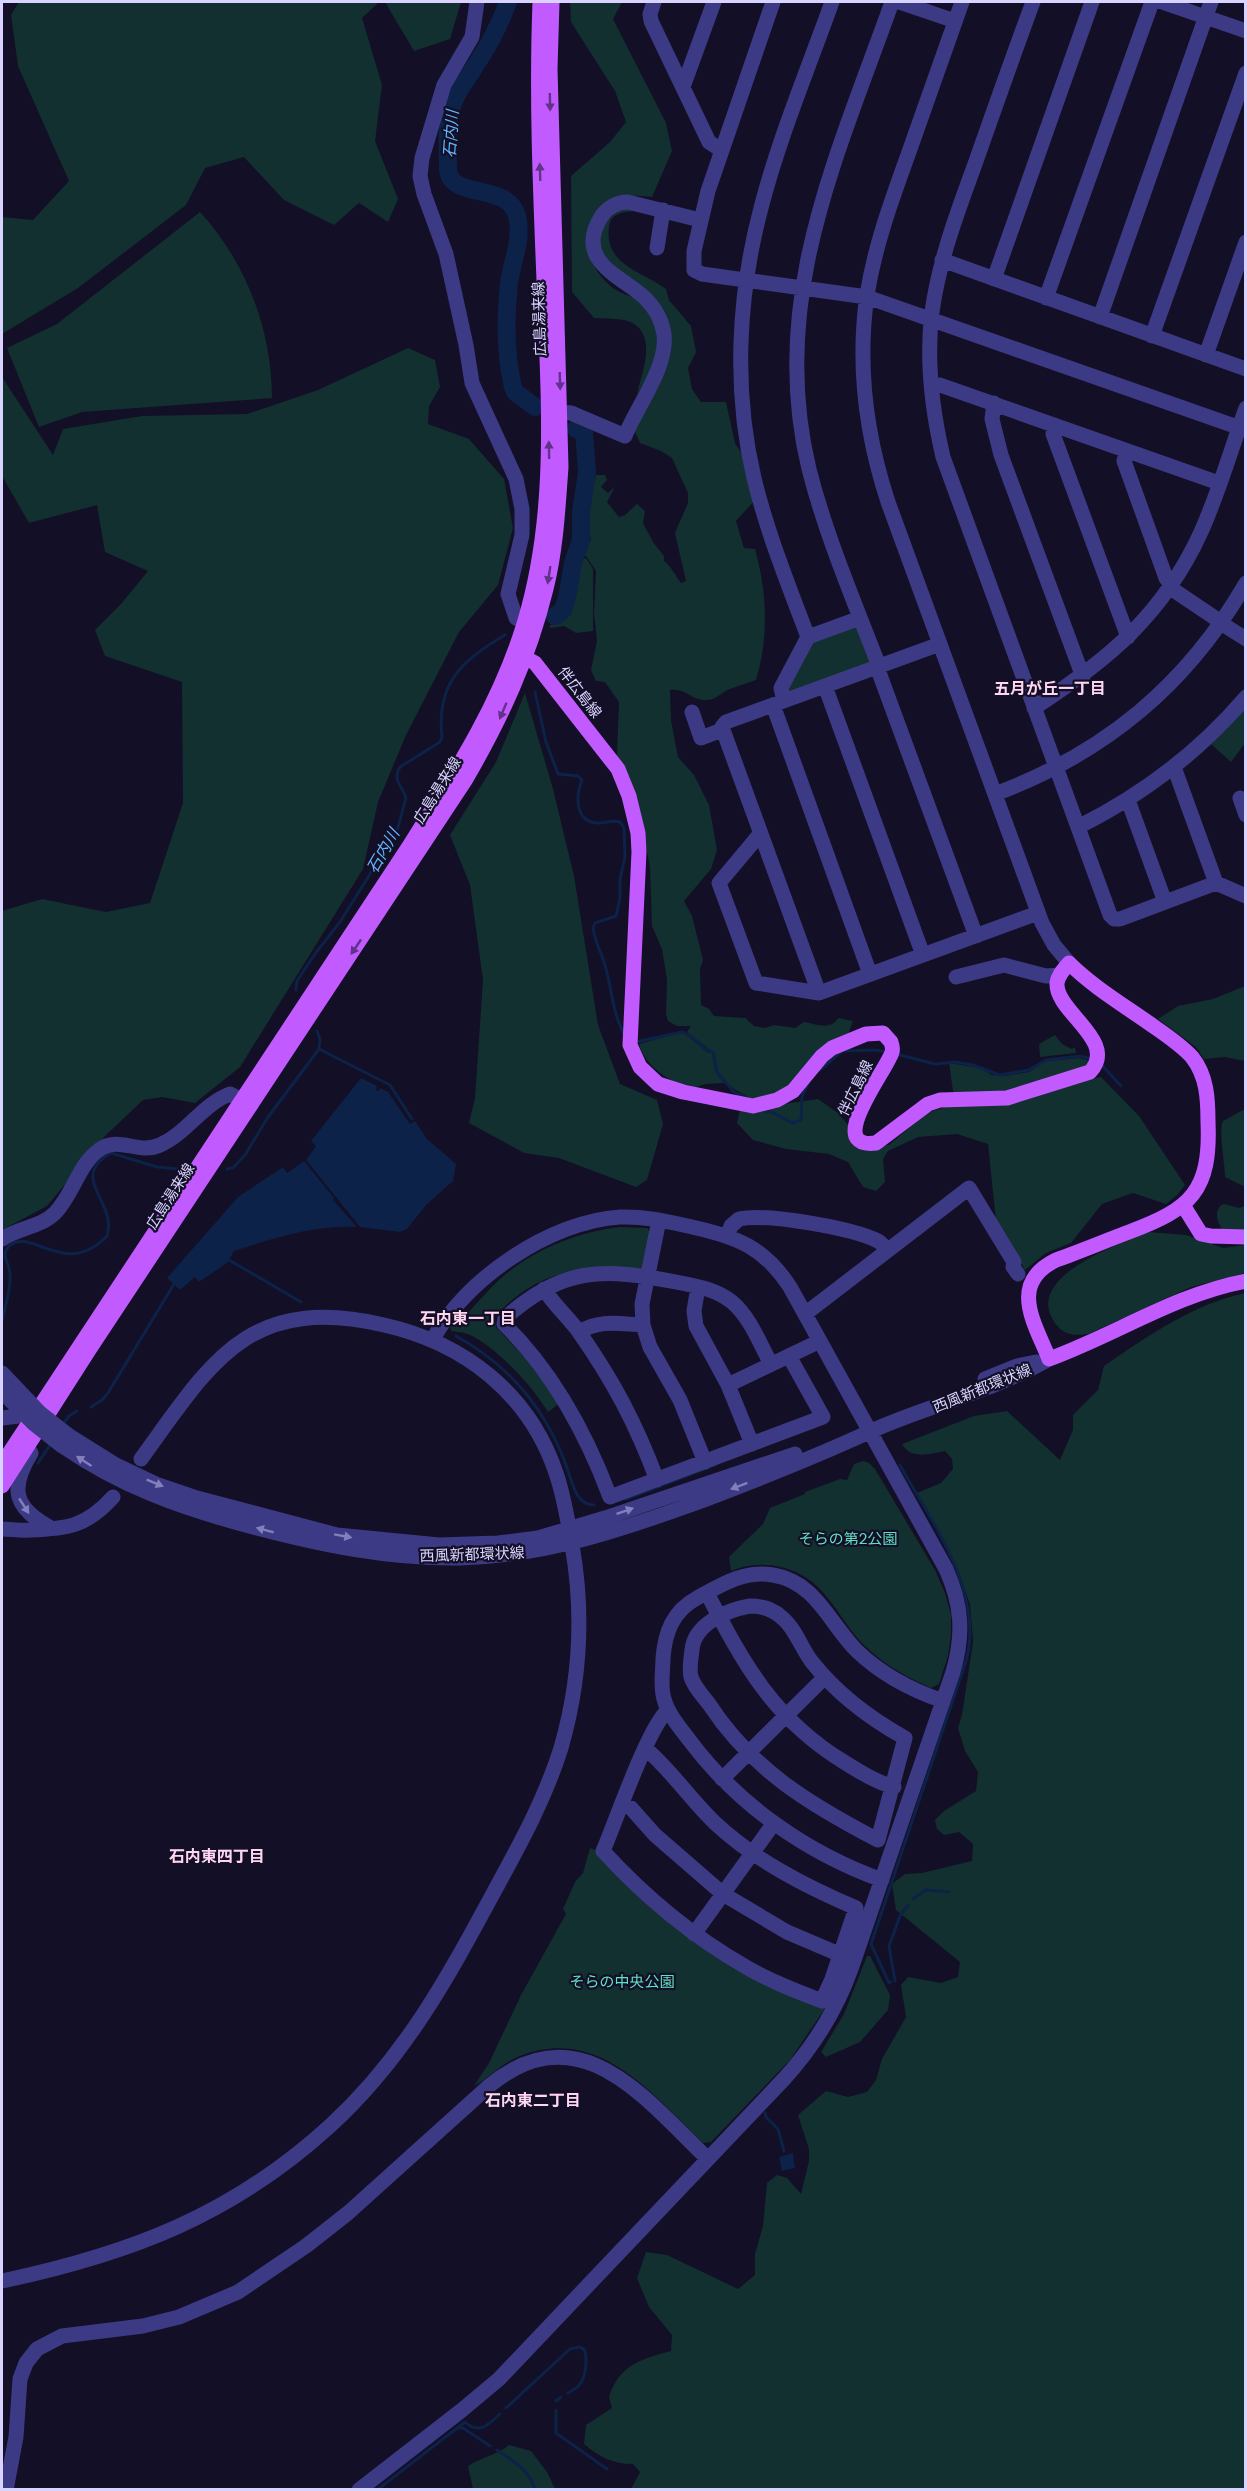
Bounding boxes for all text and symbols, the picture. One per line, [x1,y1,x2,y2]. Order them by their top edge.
one-way arrow [546,92,555,111]
water label: 石内川 [438,107,464,159]
one-way arrow [535,162,544,181]
street label: 広島湯来線 [527,281,551,357]
one-way arrow [555,371,564,390]
one-way arrow [544,441,554,460]
one-way arrow [544,566,553,585]
street label: 伴広島線 [553,662,607,722]
district label: 五月が丘一丁目 [994,677,1106,700]
one-way arrow [498,702,507,720]
street label: 広島湯来線 [408,753,466,827]
water label: 石内川 [361,823,406,878]
one-way arrow [350,939,361,956]
street label: 伴広島線 [832,1056,878,1120]
street label: 広島湯来線 [141,1159,199,1233]
district label: 石内東一丁目 [420,1307,516,1330]
street label: 西風新都環状線 [929,1359,1035,1417]
one-way arrow [76,1455,92,1466]
one-way arrow [146,1479,164,1488]
one-way arrow [729,1482,747,1492]
one-way arrow [19,1498,30,1514]
one-way arrow [616,1506,634,1516]
one-way arrow [256,1525,274,1534]
park label: そらの第2公園 [799,1528,897,1549]
one-way arrow [333,1532,352,1541]
street label: 西風新都環状線 [419,1542,525,1566]
district label: 石内東四丁目 [169,1845,265,1868]
park label: そらの中央公園 [569,1971,675,1992]
district label: 石内東二丁目 [485,2089,581,2112]

